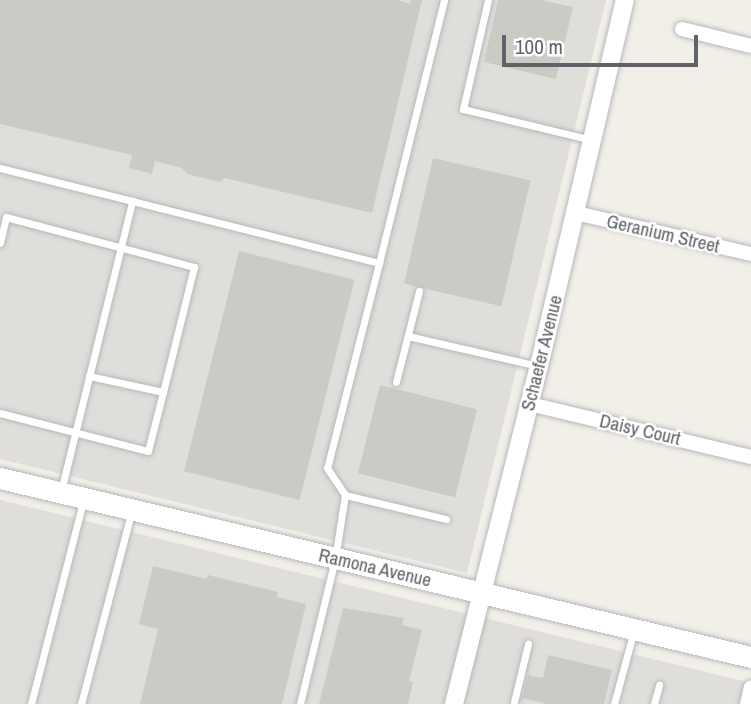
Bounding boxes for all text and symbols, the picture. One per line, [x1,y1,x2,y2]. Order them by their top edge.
scale bar [506,21,702,65]
text: 100 m [515,32,563,61]
street label: Geranium Street [604,210,722,258]
street label: Schaefer Avenue [517,292,567,414]
street label: Daisy Court [597,410,683,450]
street label: Ramona Avenue [316,544,434,592]

